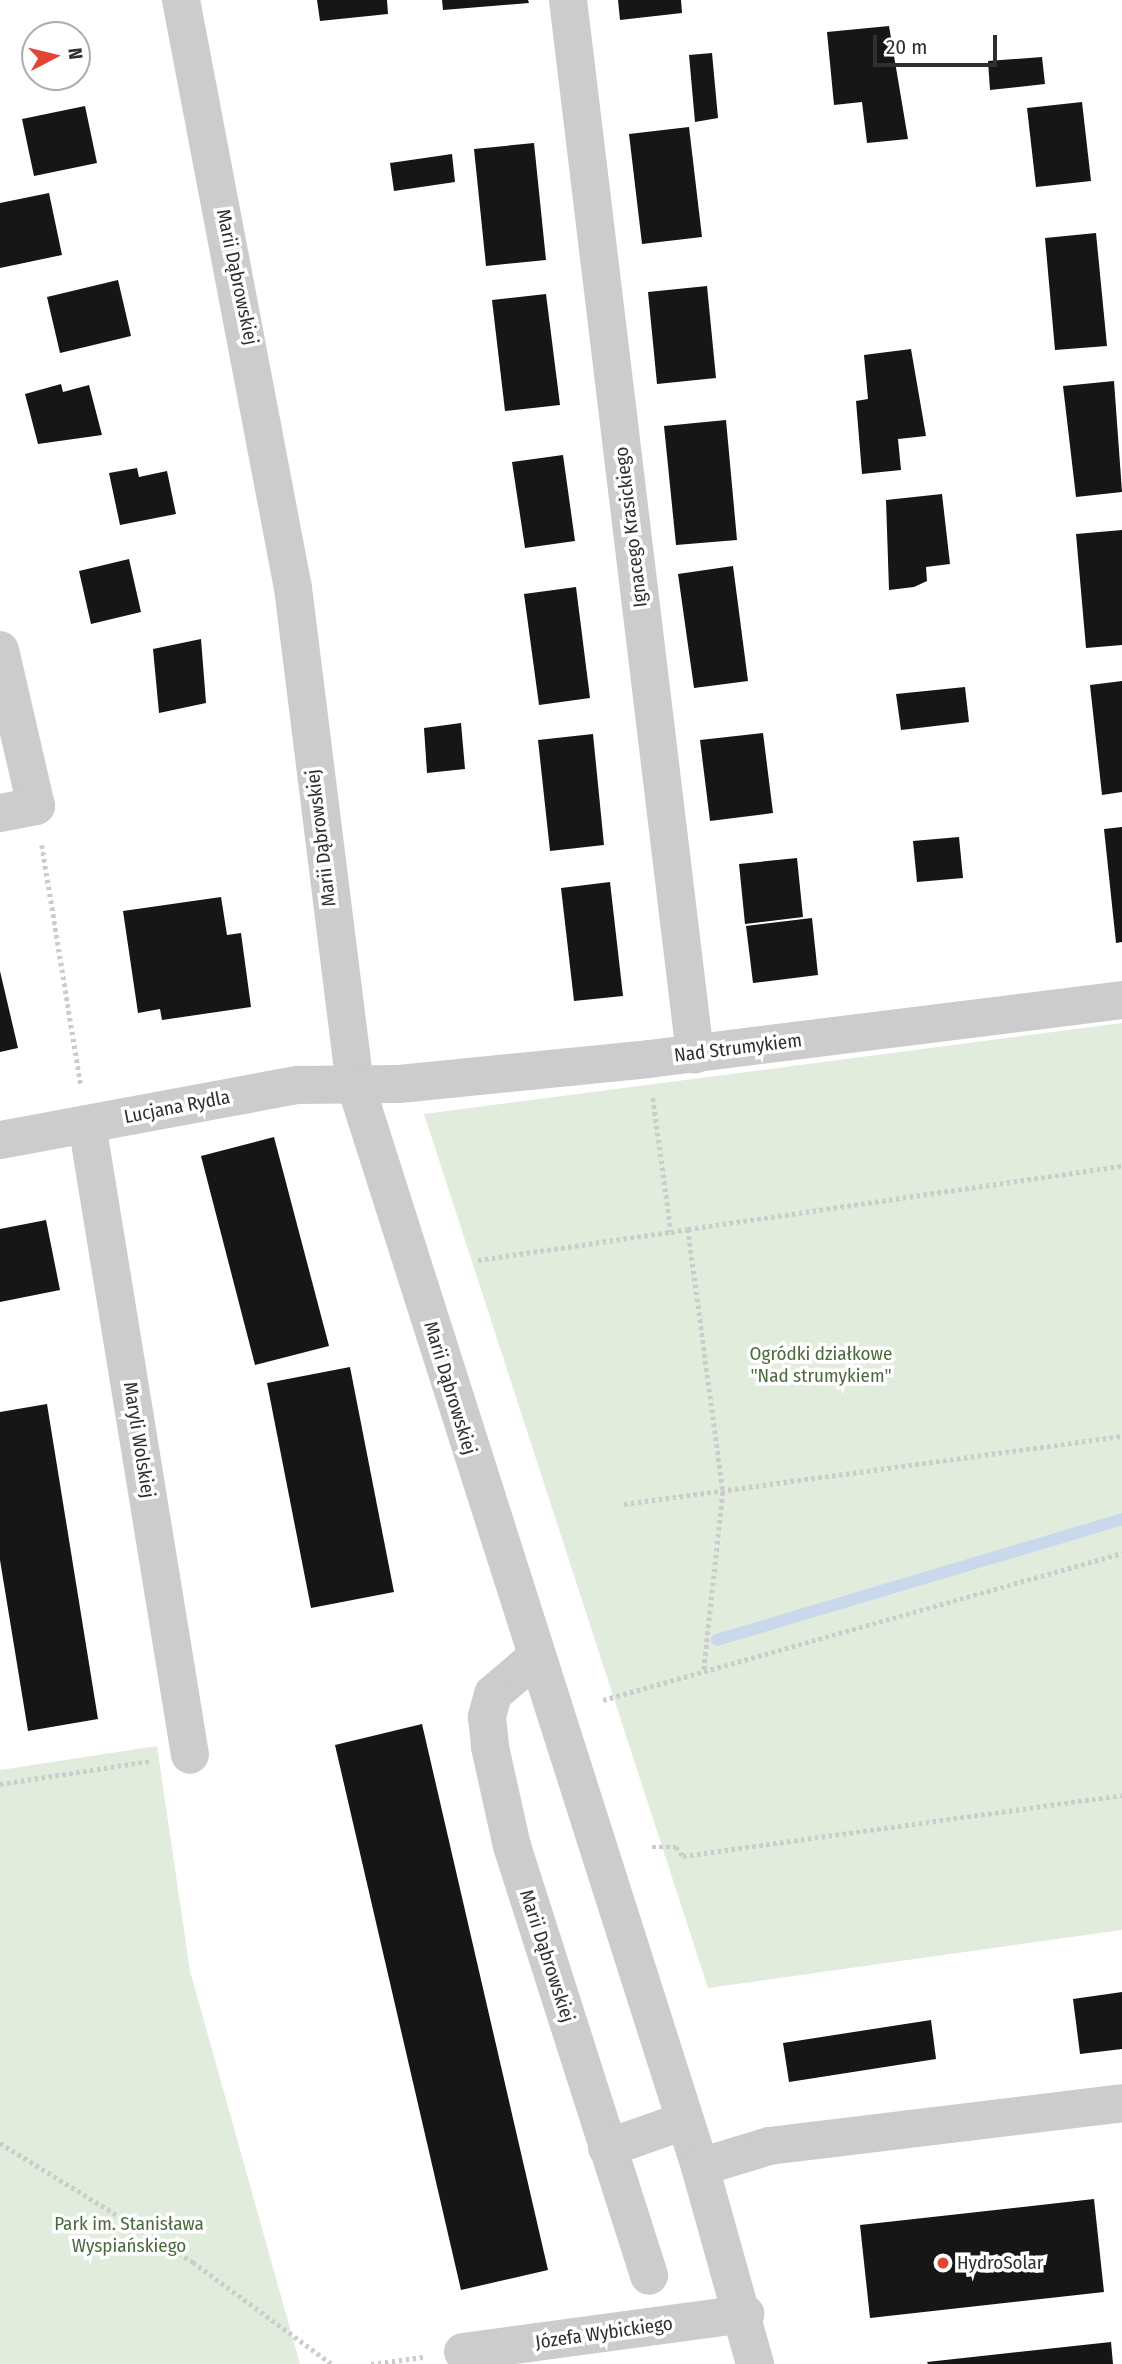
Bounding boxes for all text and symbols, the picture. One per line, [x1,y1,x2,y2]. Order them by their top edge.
north arrow [21,21,91,91]
scale bar [877,21,1001,65]
text: 20 m [886,34,927,60]
text: N [63,47,87,61]
street label: Marii Dąbrowskiej [211,207,263,347]
street label: Ignacego Krasickiego [610,446,652,608]
street label: Marii Dąbrowskiej [301,768,341,908]
street label: Nad Strumykiem [673,1029,803,1067]
street label: Lucjana Rydla [122,1086,232,1128]
street label: Marii Dąbrowskiej [419,1319,481,1457]
park label: Ogródki działkowe "Nad strumykiem" [750,1343,892,1387]
street label: Maryli Wolskiej [119,1380,159,1500]
street label: Marii Dąbrowskiej [515,1887,579,2025]
park label: Park im. Stanisława Wyspiańskiego [54,2213,204,2257]
place label: HydroSolar [957,2252,1043,2274]
marker: HydroSolar [935,2255,951,2271]
street label: Józefa Wybickiego [534,2312,674,2354]

